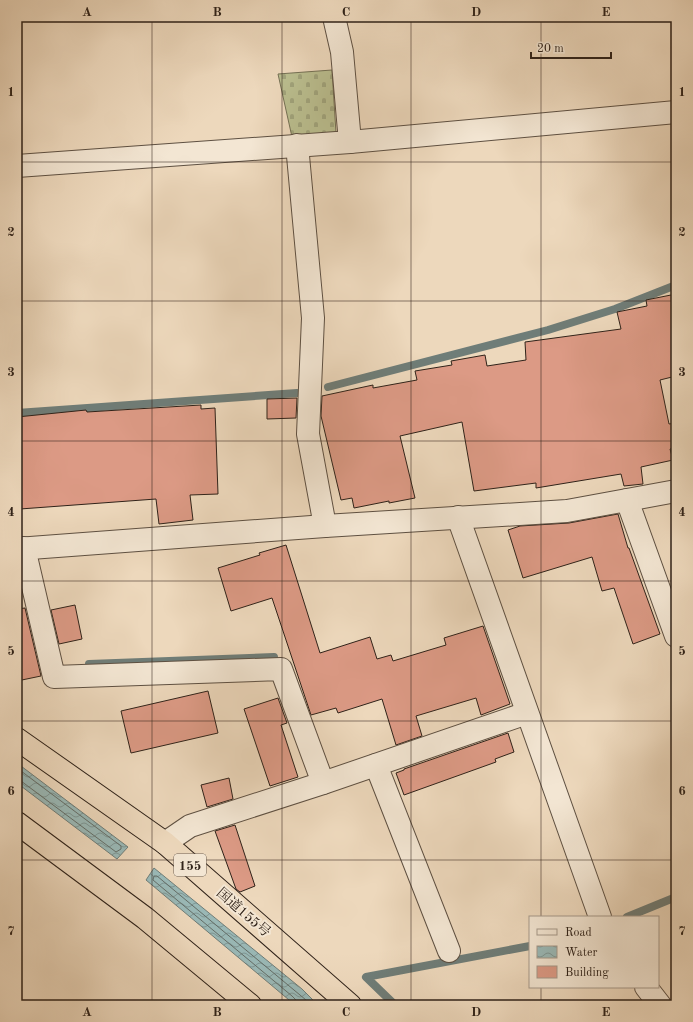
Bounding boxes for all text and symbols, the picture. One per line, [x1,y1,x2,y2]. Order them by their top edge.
text: A [82,6,92,19]
text: B [212,6,222,19]
text: C [342,6,350,19]
text: D [471,6,481,19]
text: E [602,6,611,19]
scale bar [531,34,611,60]
text: 20 m [537,43,564,55]
text: 1 [7,86,15,99]
text: 1 [678,86,686,99]
text: 2 [7,226,15,239]
text: 2 [678,226,686,239]
text: 3 [7,366,15,379]
text: 3 [678,366,686,379]
text: 4 [7,506,15,519]
text: 4 [678,506,686,519]
text: 5 [7,645,15,658]
text: 5 [678,645,686,658]
text: 6 [7,785,15,798]
text: 6 [678,785,686,798]
road number: 155 [174,854,206,876]
street label: 国道155号 [214,885,274,940]
legend [529,916,659,988]
text: 7 [7,925,15,938]
text: 7 [678,925,686,938]
text: Road [565,927,592,939]
text: Water [565,947,598,959]
text: Building [565,967,609,979]
text: A [82,1006,92,1019]
text: B [212,1006,222,1019]
text: C [342,1006,350,1019]
text: D [471,1006,481,1019]
text: E [602,1006,611,1019]

